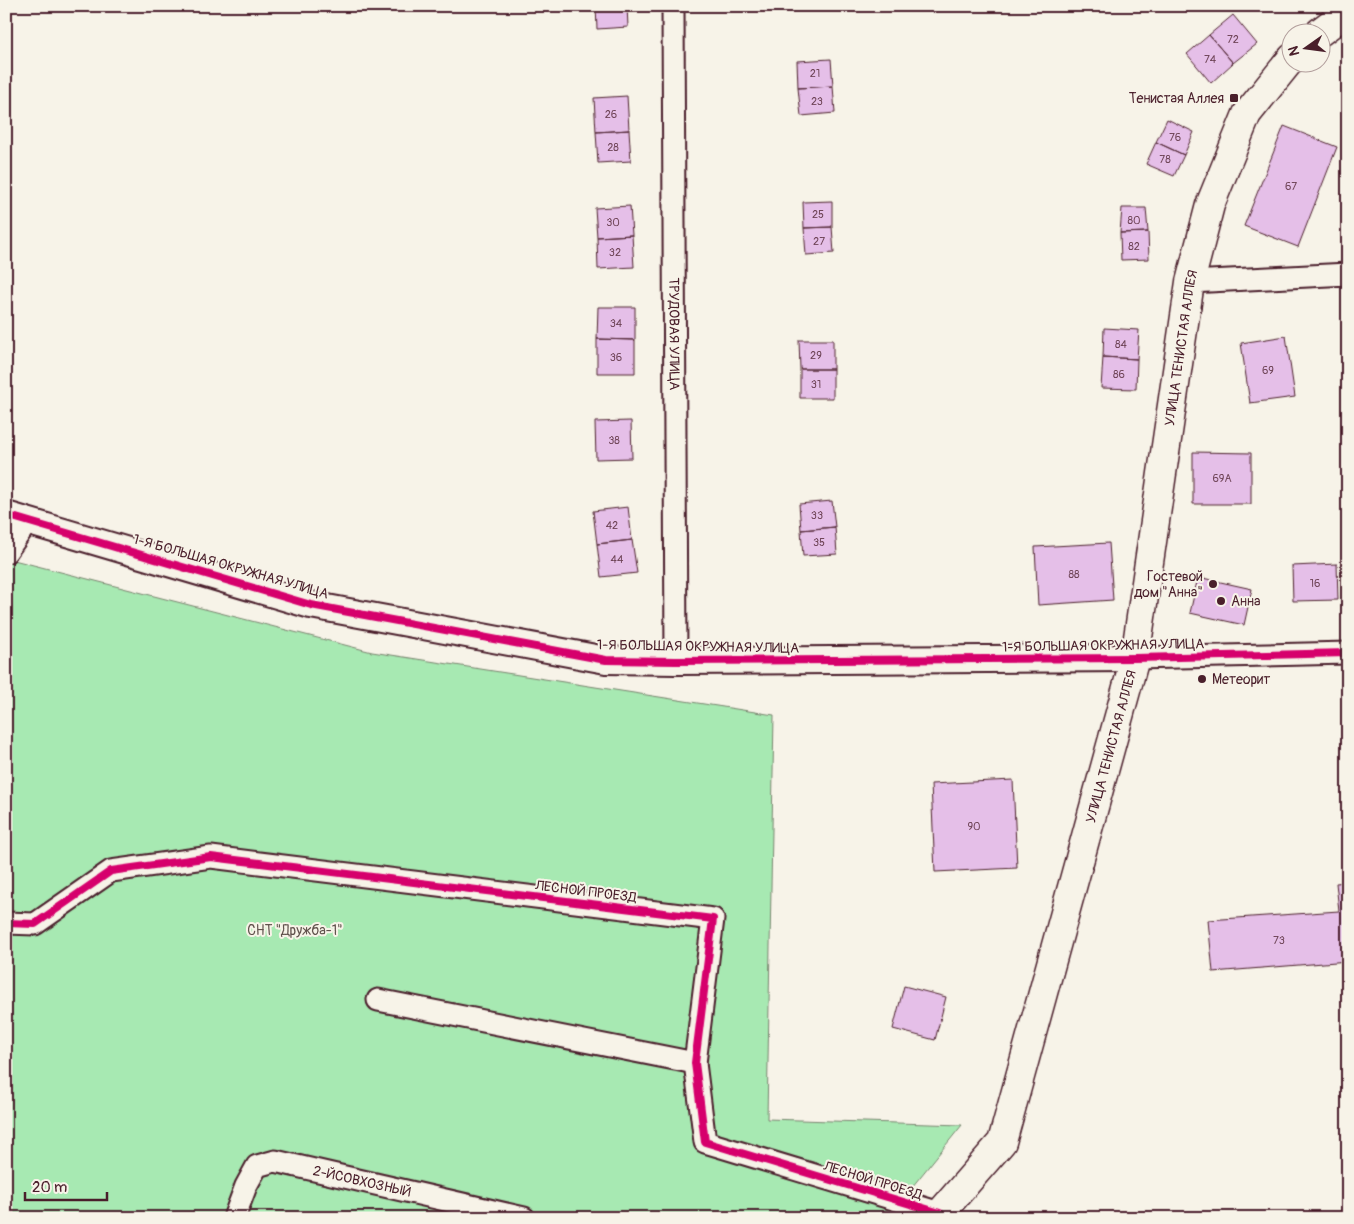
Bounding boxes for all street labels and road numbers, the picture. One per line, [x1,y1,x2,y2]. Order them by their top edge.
street label: УЛИЦА ТЕНИСТАЯ АЛЛЕЯ [1161,268,1202,427]
street label: ТРУДОВАЯ УЛИЦА [665,278,683,390]
street label: 1-Я БОЛЬШАЯ ОКРУЖНАЯ УЛИЦА [131,530,330,603]
street label: 1-Я БОЛЬШАЯ ОКРУЖНАЯ УЛИЦА [1002,635,1204,656]
street label: 1-Я БОЛЬШАЯ ОКРУЖНАЯ УЛИЦА [597,636,799,657]
street label: УЛИЦА ТЕНИСТАЯ АЛЛЕЯ [1082,668,1140,825]
street label: ЛЕСНОЙ ПРОЕЗД [533,877,638,906]
street label: ЛЕСНОЙ ПРОЕЗД [821,1157,925,1204]
street label: 2-ЙСОВХОЗНЫЙ [311,1162,413,1201]

